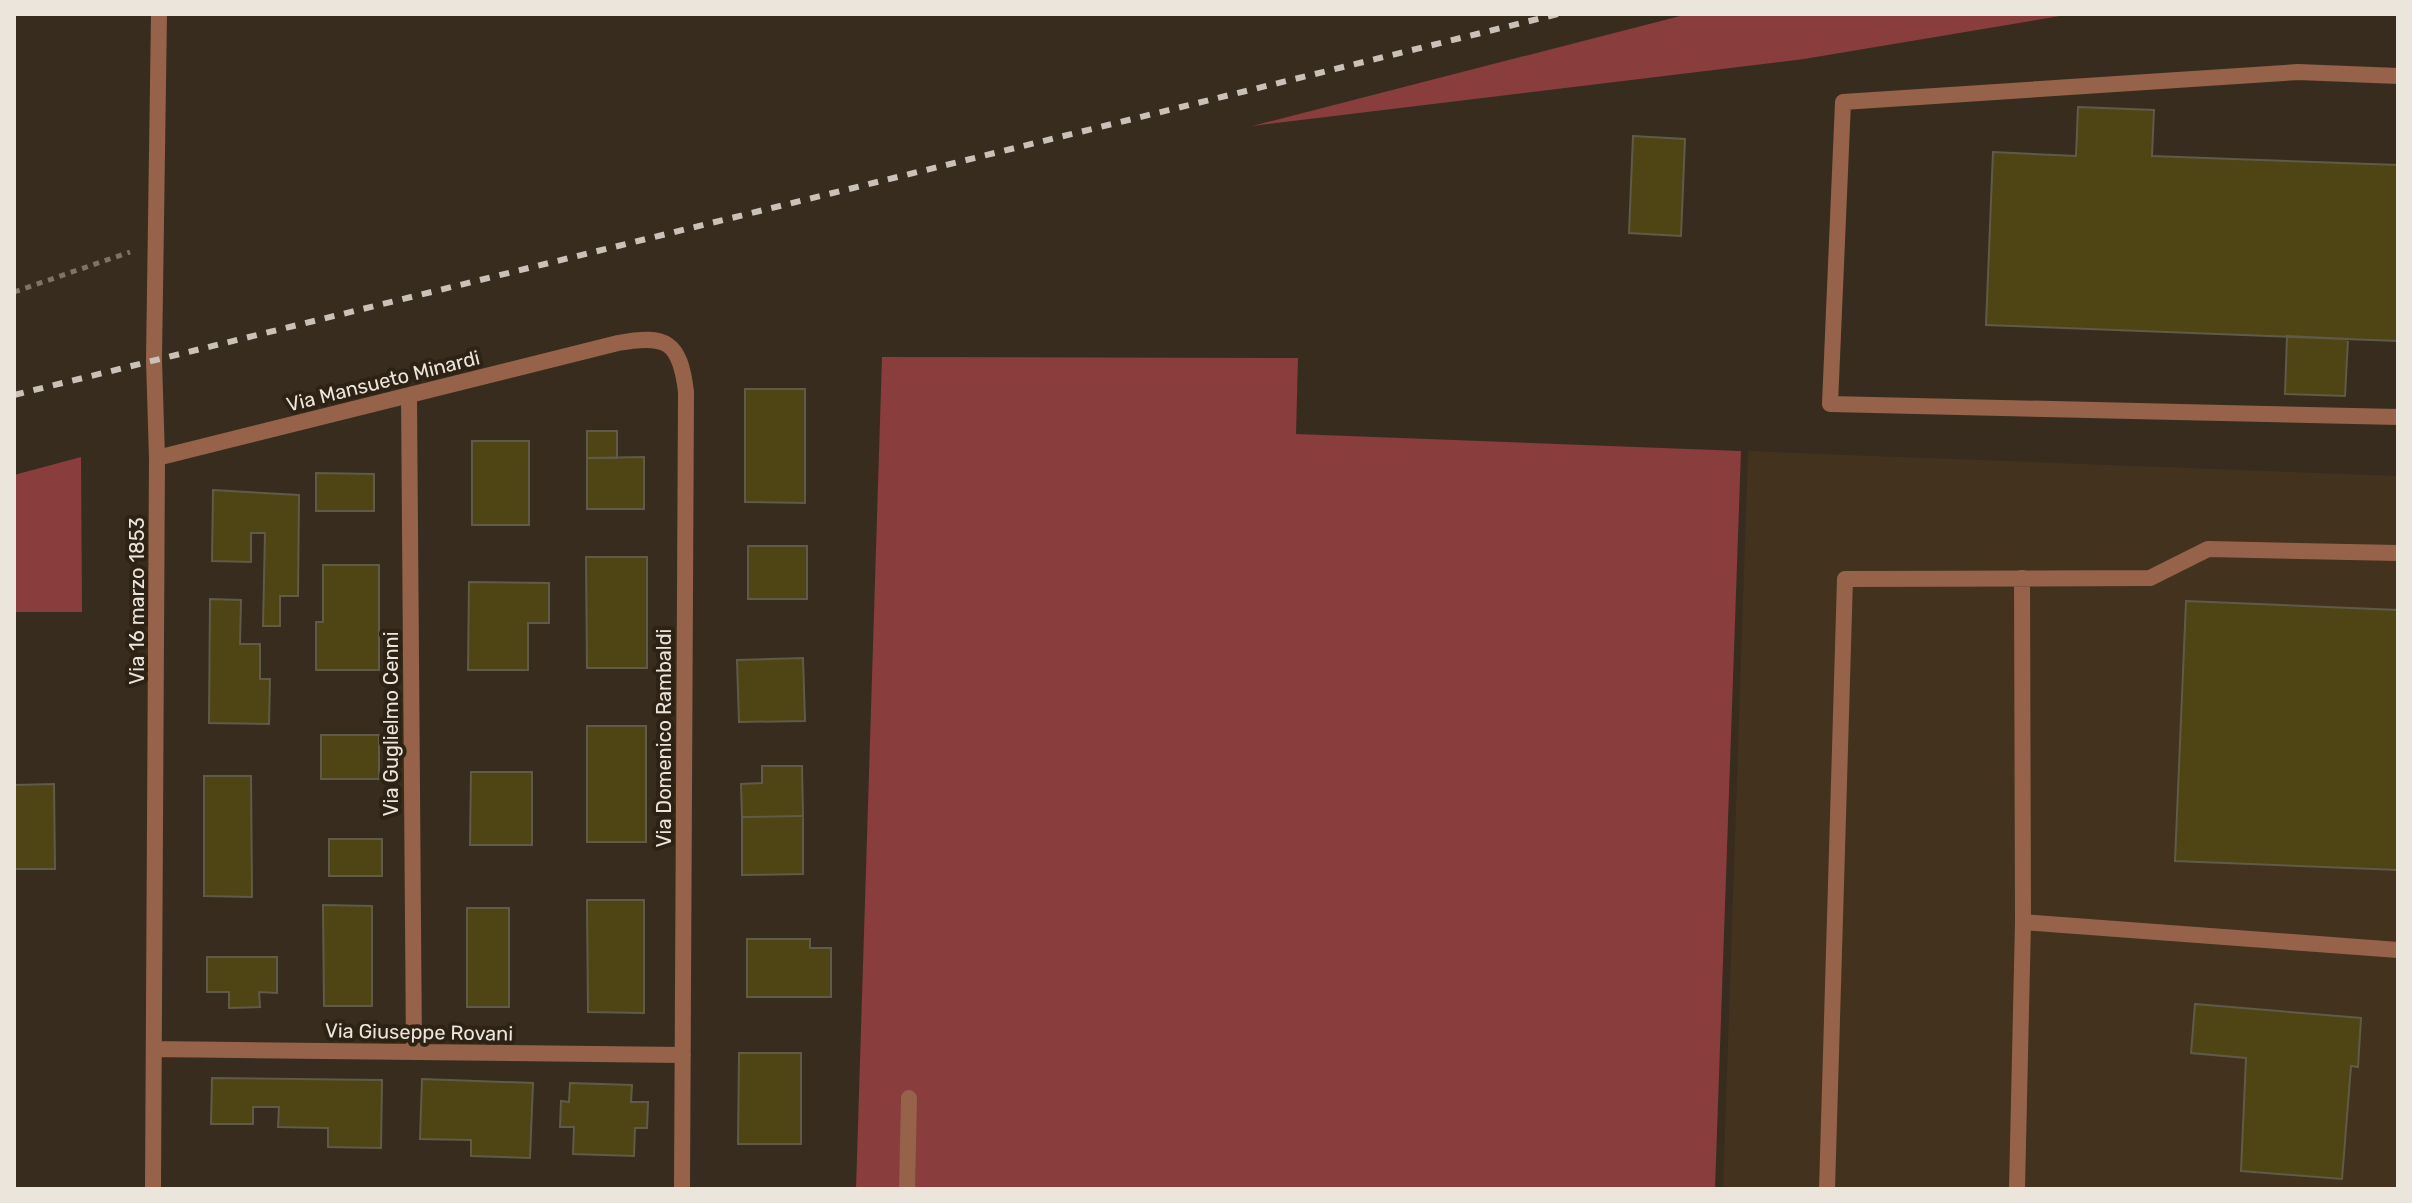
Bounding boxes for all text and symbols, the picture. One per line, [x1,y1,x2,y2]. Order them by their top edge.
street label: Via Mansueto Minardi [284,345,482,417]
street label: Via 16 marzo 1853 [125,517,149,685]
street label: Via Domenico Rambaldi [652,629,676,847]
street label: Via Guglielmo Cenni [379,632,403,816]
street label: Via Giuseppe Rovani [325,1018,513,1046]

